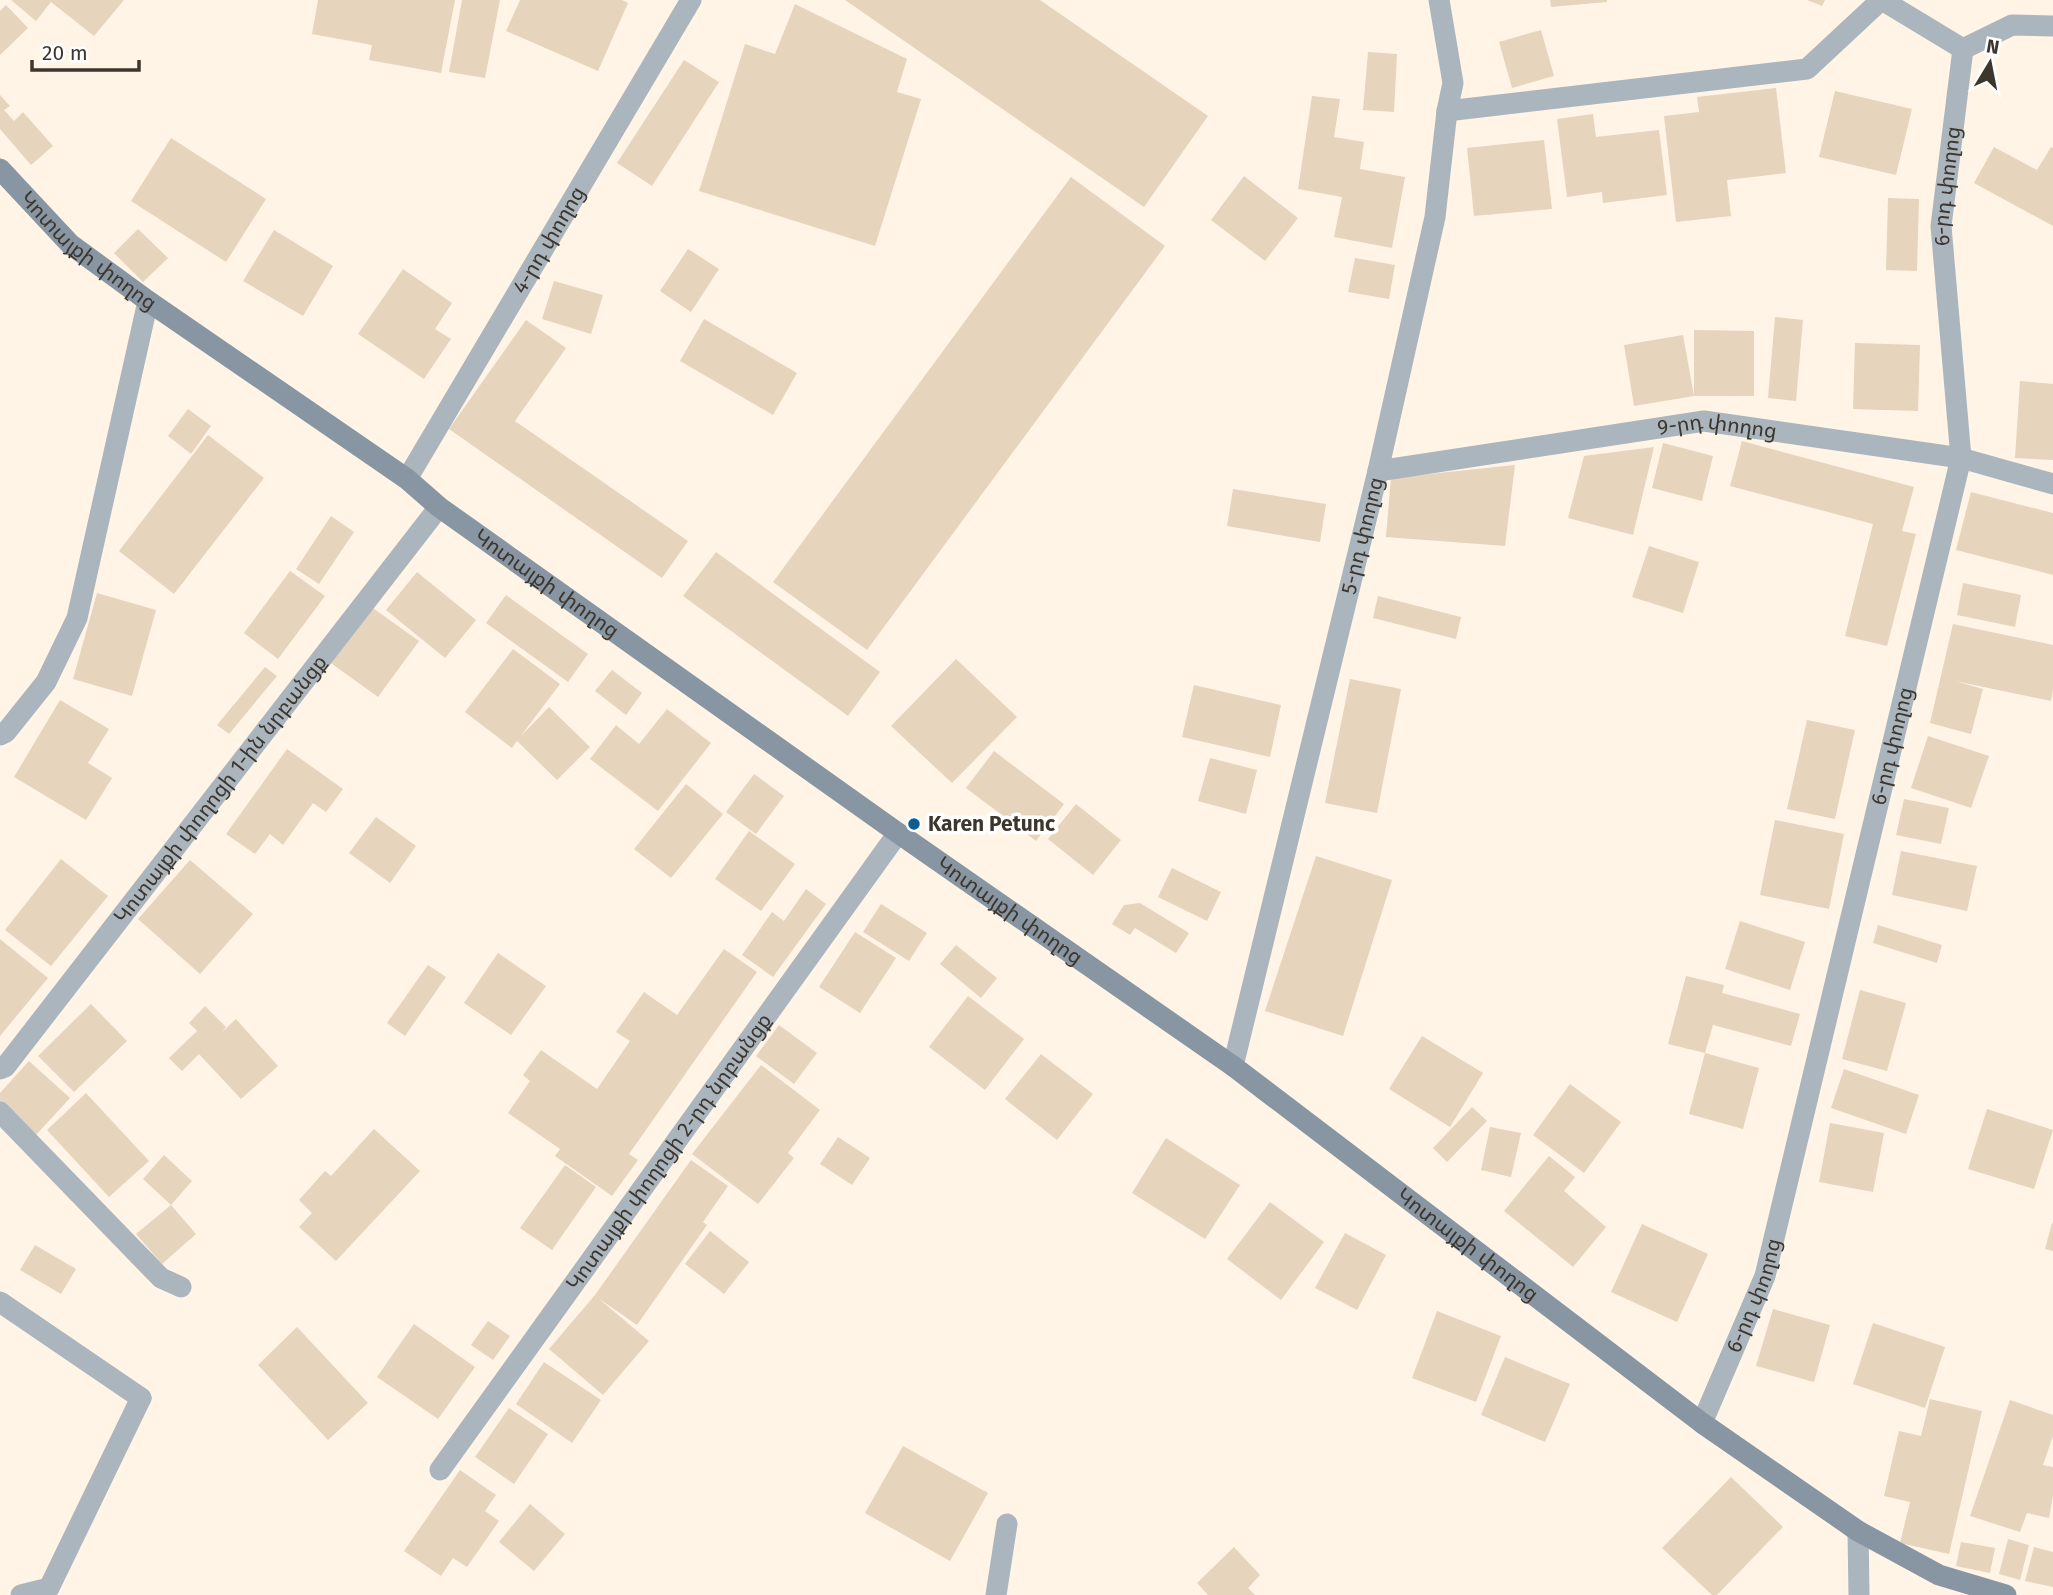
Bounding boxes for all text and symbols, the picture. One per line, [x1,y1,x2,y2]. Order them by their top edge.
scale bar [32,28,138,72]
north arrow [1955,28,2025,98]
text: N [1985,34,2001,59]
text: 20 m [42,40,88,66]
street label: 6-րդ փողոց [1928,125,1966,247]
street label: 4-րդ փողոց [507,181,591,298]
street label: Կոտայքի փողոց [14,186,162,316]
street label: 9-րդ փողոց [1656,408,1778,444]
street label: 5-րդ փողոց [1335,474,1389,597]
street label: Կոտայքի փողոց [469,523,624,644]
street label: Կոտայքի փողոցի 1-ին նրբանցք [108,649,333,929]
street label: 6-րդ փողոց [1865,684,1919,808]
place label: Karen Petunc [928,811,1055,837]
marker: Karen Petunc [906,816,922,832]
street label: Կոտայքի փողոց [932,851,1088,970]
street label: Կոտայքի փողոցի 2-րդ նրբանցք [560,1008,777,1295]
street label: Կոտայքի փողոց [1391,1182,1544,1307]
street label: 6-րդ փողոց [1721,1236,1787,1357]

